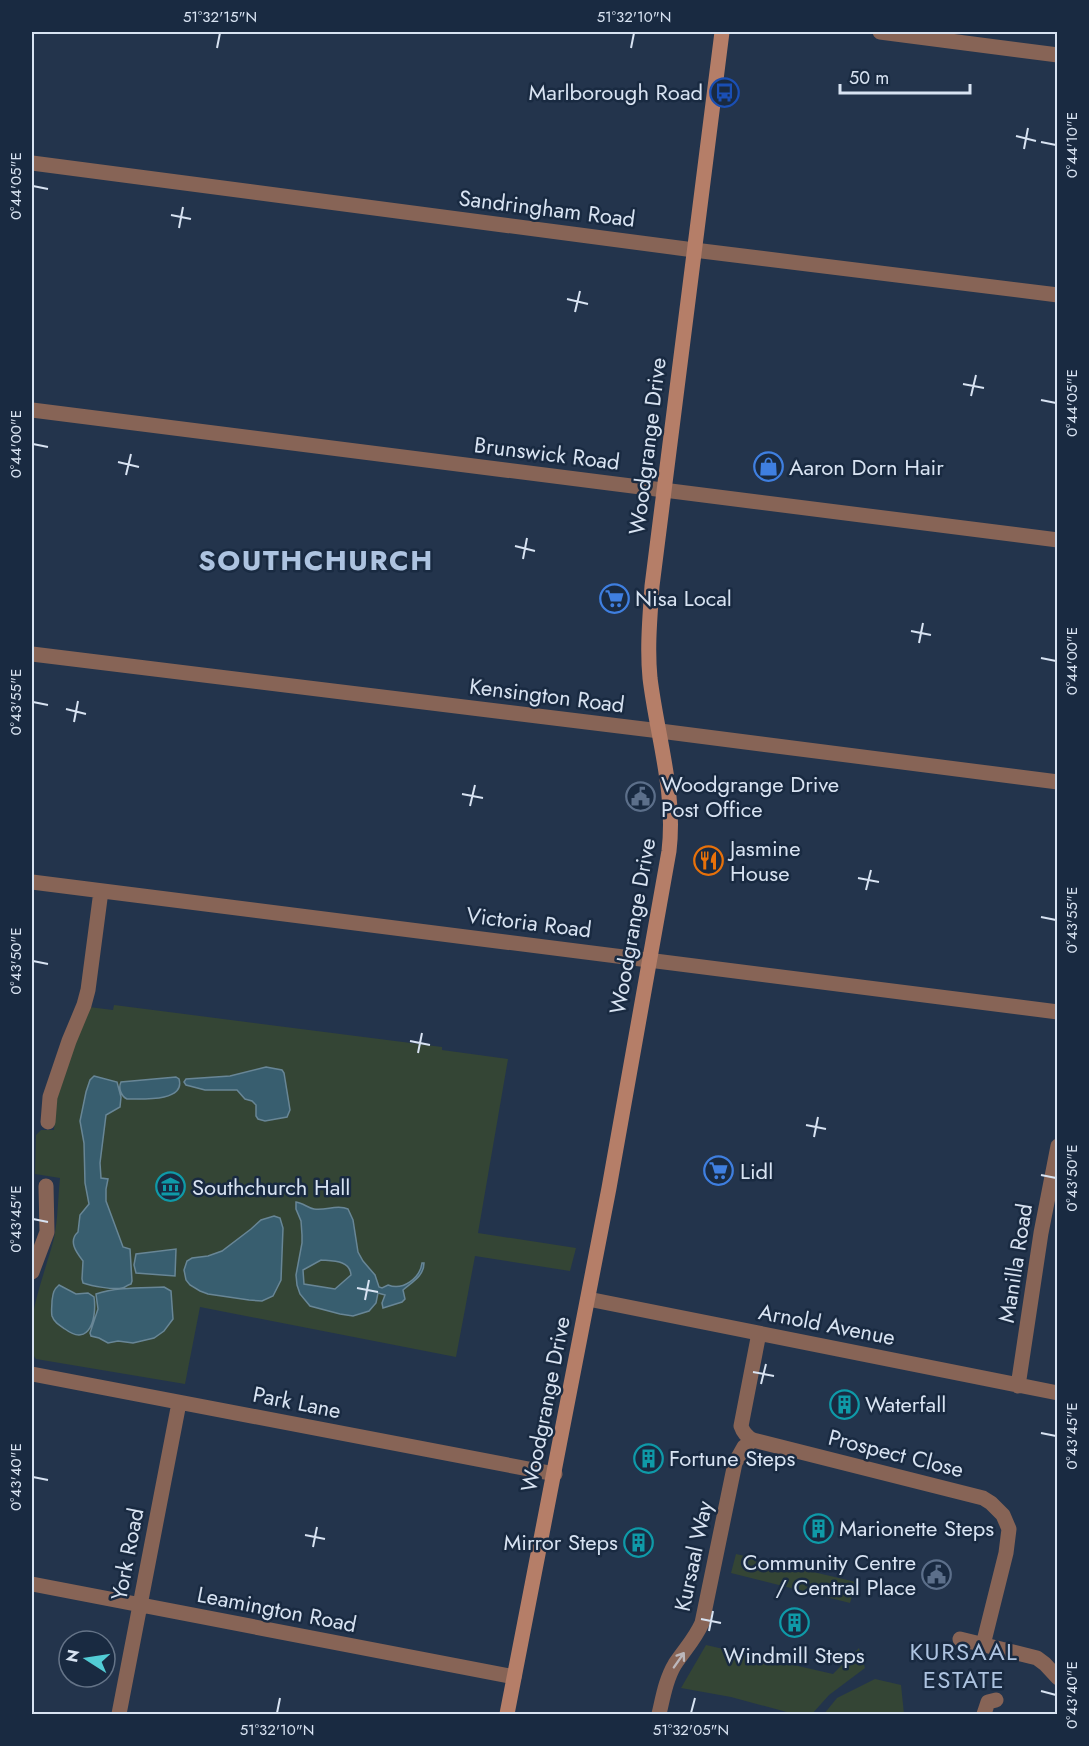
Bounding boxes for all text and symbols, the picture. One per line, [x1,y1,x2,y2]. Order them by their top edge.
text: 51°32'15"N [183,6,257,28]
text: 51°32'10"N [597,6,671,28]
scale bar [840,57,970,95]
text: 50 m [849,65,889,91]
place label: Marlborough Road [529,76,703,108]
bus stop icon: Marlborough Road [708,76,740,108]
text: 0°44'10"E [1061,112,1083,178]
text: 0°44'05"E [5,152,27,220]
street label: Sandringham Road [457,181,637,235]
street label: Woodgrange Drive [620,356,674,536]
text: 0°44'05"E [1061,369,1083,437]
text: 0°44'00"E [5,410,27,478]
street label: Brunswick Road [472,428,622,478]
shop icon: Aaron Dorn Hair [752,451,784,483]
place label: Aaron Dorn Hair [789,451,944,483]
district label: SOUTHCHURCH [198,540,434,581]
supermarket icon: Nisa Local [598,582,630,614]
place label: Nisa Local [635,582,732,614]
text: 0°44'00"E [1061,627,1083,695]
text: 0°43'55"E [5,669,27,735]
street label: Kensington Road [468,670,626,720]
place label: Woodgrange Drive Post Office [661,768,839,825]
public building icon: Woodgrange Drive Post Office [624,781,656,813]
place label: Jasmine House [727,832,801,889]
street label: Woodgrange Drive [601,835,663,1017]
restaurant icon: Jasmine House [693,845,725,877]
text: 0°43'55"E [1061,887,1083,953]
street label: Victoria Road [465,898,593,946]
text: 0°43'50"E [5,927,27,995]
text: 0°43'50"E [1061,1144,1083,1212]
supermarket icon: Lidl [703,1155,735,1187]
place label: Lidl [740,1155,773,1187]
museum icon: Southchurch Hall [155,1171,187,1203]
place label: Southchurch Hall [192,1171,350,1203]
text: 0°43'45"E [5,1186,27,1252]
street label: Manilla Road [990,1201,1040,1325]
street label: Arnold Avenue [756,1295,898,1353]
street label: Woodgrange Drive [512,1313,578,1495]
street label: Park Lane [250,1378,344,1426]
building icon: Waterfall [828,1388,860,1420]
place label: Waterfall [865,1388,946,1420]
text: 0°43'45"E [1061,1403,1083,1469]
street label: Prospect Close [825,1421,967,1485]
building icon: Fortune Steps [632,1442,664,1474]
place label: Fortune Steps [669,1442,795,1474]
text: 0°43'40"E [5,1443,27,1511]
street label: Kursaal Way [666,1497,720,1614]
street label: York Road [102,1505,152,1603]
building icon: Marionette Steps [802,1512,834,1544]
place label: Marionette Steps [839,1512,994,1544]
place label: Mirror Steps [503,1526,618,1558]
building icon: Mirror Steps [623,1526,655,1558]
place label: Community Centre / Central Place [742,1546,916,1603]
public building icon: Community Centre / Central Place [921,1559,953,1591]
street label: Leamington Road [195,1578,359,1640]
building icon: Windmill Steps [778,1607,810,1639]
north arrow [57,1629,117,1689]
district label: KURSAAL ESTATE [910,1634,1018,1697]
place label: Windmill Steps [723,1639,865,1671]
text: N [60,1647,85,1665]
one-way arrow [673,1653,685,1669]
text: 0°43'40"E [1061,1661,1083,1729]
text: 51°32'10"N [240,1719,314,1741]
text: 51°32'05"N [653,1719,729,1741]

